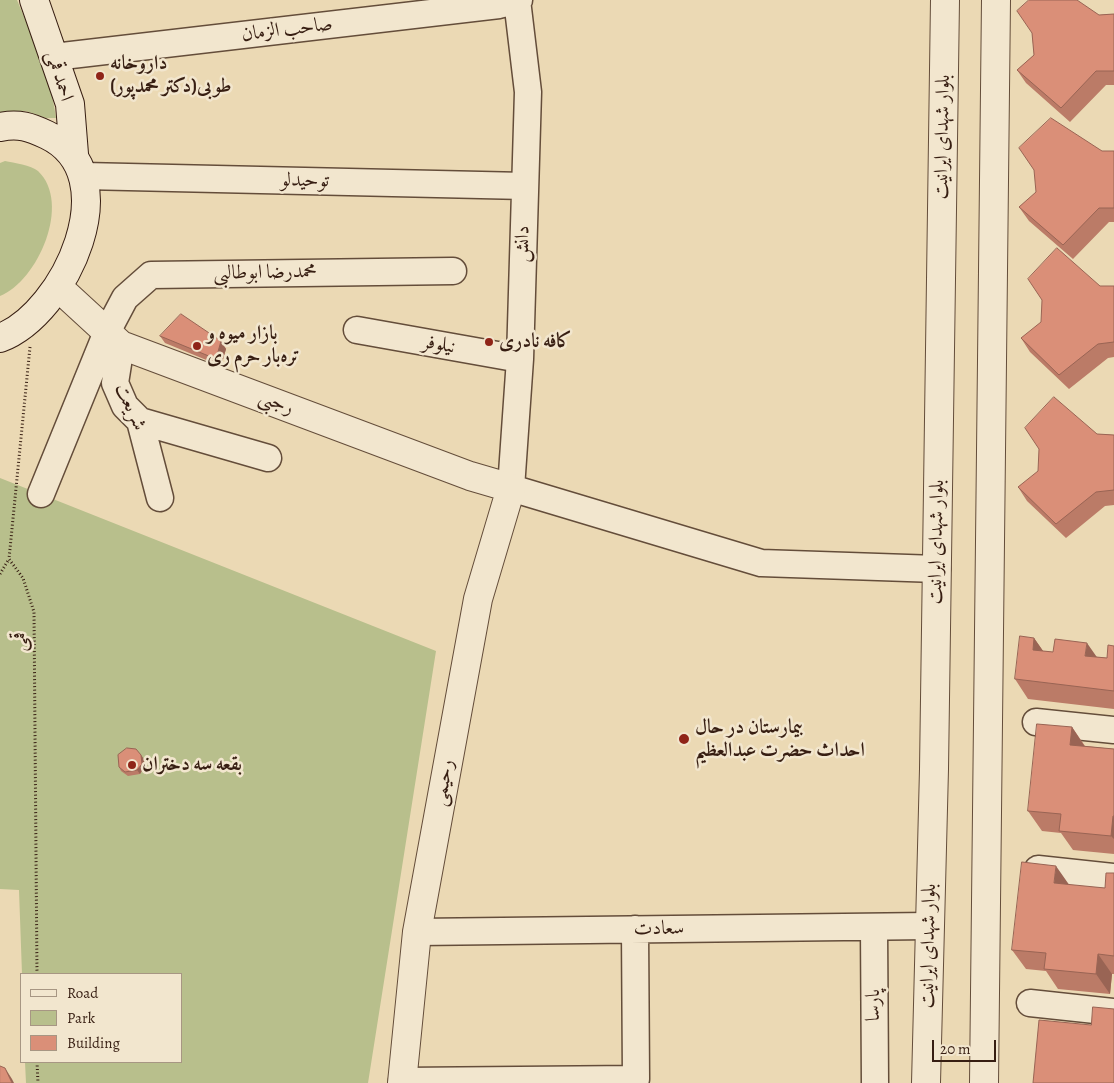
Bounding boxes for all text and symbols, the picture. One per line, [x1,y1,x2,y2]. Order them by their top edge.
street label: صاحب الزمان [240,13,334,47]
street label: احمد قمی [40,48,78,104]
place label: داروخانه طوبی(دکتر محمدپور) [110,52,232,99]
marker: داروخانه طوبی(دکتر محمدپور) [94,70,106,82]
street label: بلوار شهدای ایرانیت [930,74,956,200]
street label: توحیدلو [281,169,329,193]
street label: دانش [510,225,536,263]
street label: محمدرضا ابوطالبی [213,260,317,286]
place label: بازار میوه و تره‌بار حرم ری [207,322,300,369]
street label: نیلوفر [421,330,457,360]
place label: کافه نادری [499,330,572,354]
marker: کافه نادری [483,336,495,348]
marker: بازار میوه و تره‌بار حرم ری [191,340,203,352]
street label: شریعت [109,380,151,434]
street label: رجبی [255,385,297,421]
street label: بلوار شهدای ایرانیت [924,479,950,605]
street label: قمی [8,632,32,652]
place label: بیمارستان در حال احداث حضرت عبدالعظیم [695,716,865,763]
marker: بیمارستان در حال احداث حضرت عبدالعظیم [677,732,691,746]
place label: بقعه سه دختران [142,753,242,777]
street label: رحیمی [428,758,460,808]
marker: بقعه سه دختران [126,759,138,771]
street label: بلوار شهدای ایرانیت [916,883,942,1009]
street label: سعادت [633,917,685,941]
legend [20,973,182,1063]
text: Road [67,983,98,1003]
street label: پارسا [862,989,886,1021]
text: Park [67,1008,95,1028]
scale bar [934,1030,998,1062]
text: Building [67,1033,120,1053]
text: 20 m [940,1039,971,1059]

